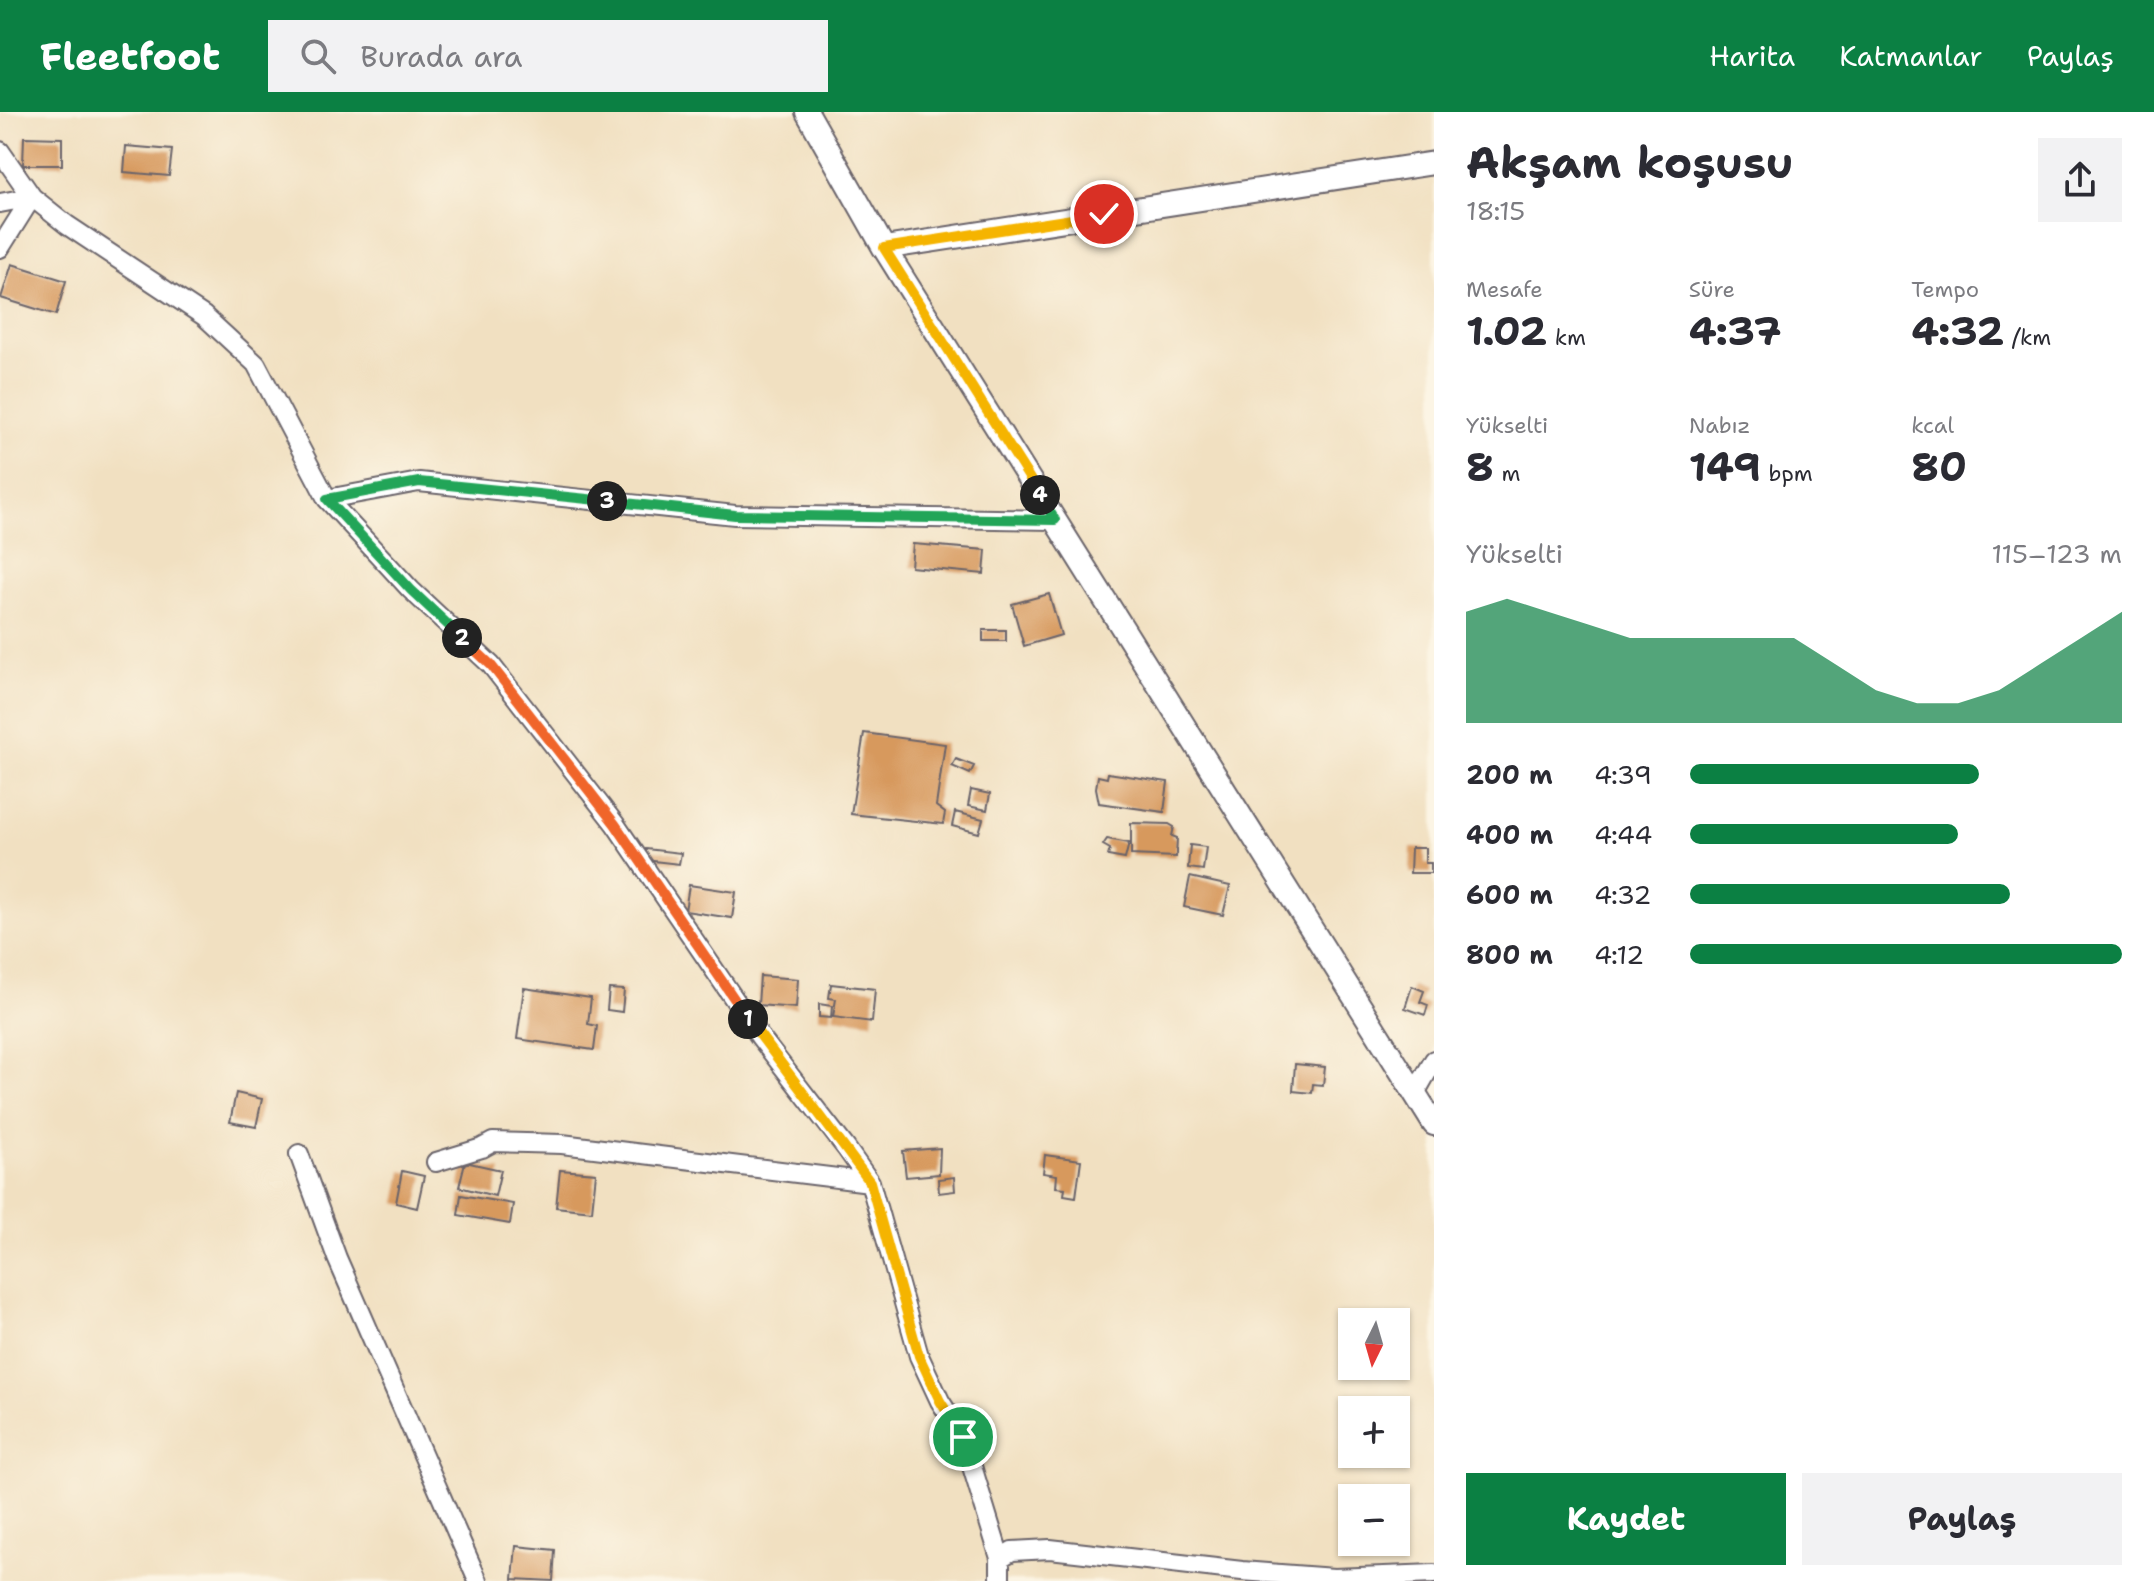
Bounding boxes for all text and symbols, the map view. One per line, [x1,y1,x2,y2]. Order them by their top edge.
search box [268,20,828,92]
text: Fleetfoot [40,31,220,82]
icon: search [296,34,340,78]
text: Burada ara [360,36,522,77]
text: Harita [1709,37,1795,75]
text: Katmanlar [1839,37,1983,75]
text: Paylaş [2027,37,2114,75]
text: Akşam koşusu [1466,133,1793,192]
button: share [2038,138,2122,222]
pin [1070,180,1138,248]
icon: check [1082,192,1126,236]
text: 18:15 [1466,193,1525,228]
text: Mesafe [1466,275,1543,304]
text: Süre [1689,275,1735,304]
text: Tempo [1911,275,1979,304]
text: 1.02 [1466,304,1547,358]
text: 4:37 [1689,304,1781,358]
text: 4:32 [1911,304,2004,358]
text: km [1547,323,1586,352]
text: /km [2004,323,2051,352]
text: Yükselti [1466,411,1548,440]
text: Nabız [1689,411,1750,440]
text: kcal [1911,411,1954,440]
text: 8 [1466,440,1494,494]
text: 149 [1689,440,1761,494]
text: 80 [1911,440,1967,494]
text: m [1494,459,1520,488]
text: bpm [1761,459,1813,488]
pin: 4 [1020,475,1060,515]
text: 4 [1032,480,1048,509]
pin: 3 [587,481,627,521]
text: 3 [599,486,615,515]
text: Yükselti [1466,536,1563,571]
text: 115–123 m [1992,536,2122,571]
pin: 2 [442,618,482,658]
text: 2 [454,623,470,652]
text: 200 m [1466,757,1553,792]
text: 4:39 [1594,757,1652,792]
text: 400 m [1466,817,1553,852]
text: 4:44 [1594,817,1652,852]
text: 600 m [1466,877,1553,912]
text: 4:32 [1594,877,1652,912]
text: 800 m [1466,937,1553,972]
text: 4:12 [1594,937,1644,972]
pin: 1 [728,999,768,1039]
text: 1 [743,1004,753,1033]
north arrow [1338,1308,1410,1380]
map controls [1338,1308,1410,1556]
button: + [1338,1396,1410,1468]
pin [929,1403,997,1471]
icon: arrive [941,1415,985,1459]
button: Kaydet [1466,1473,1786,1565]
button: Paylaş [1802,1473,2122,1565]
button: − [1338,1484,1410,1556]

